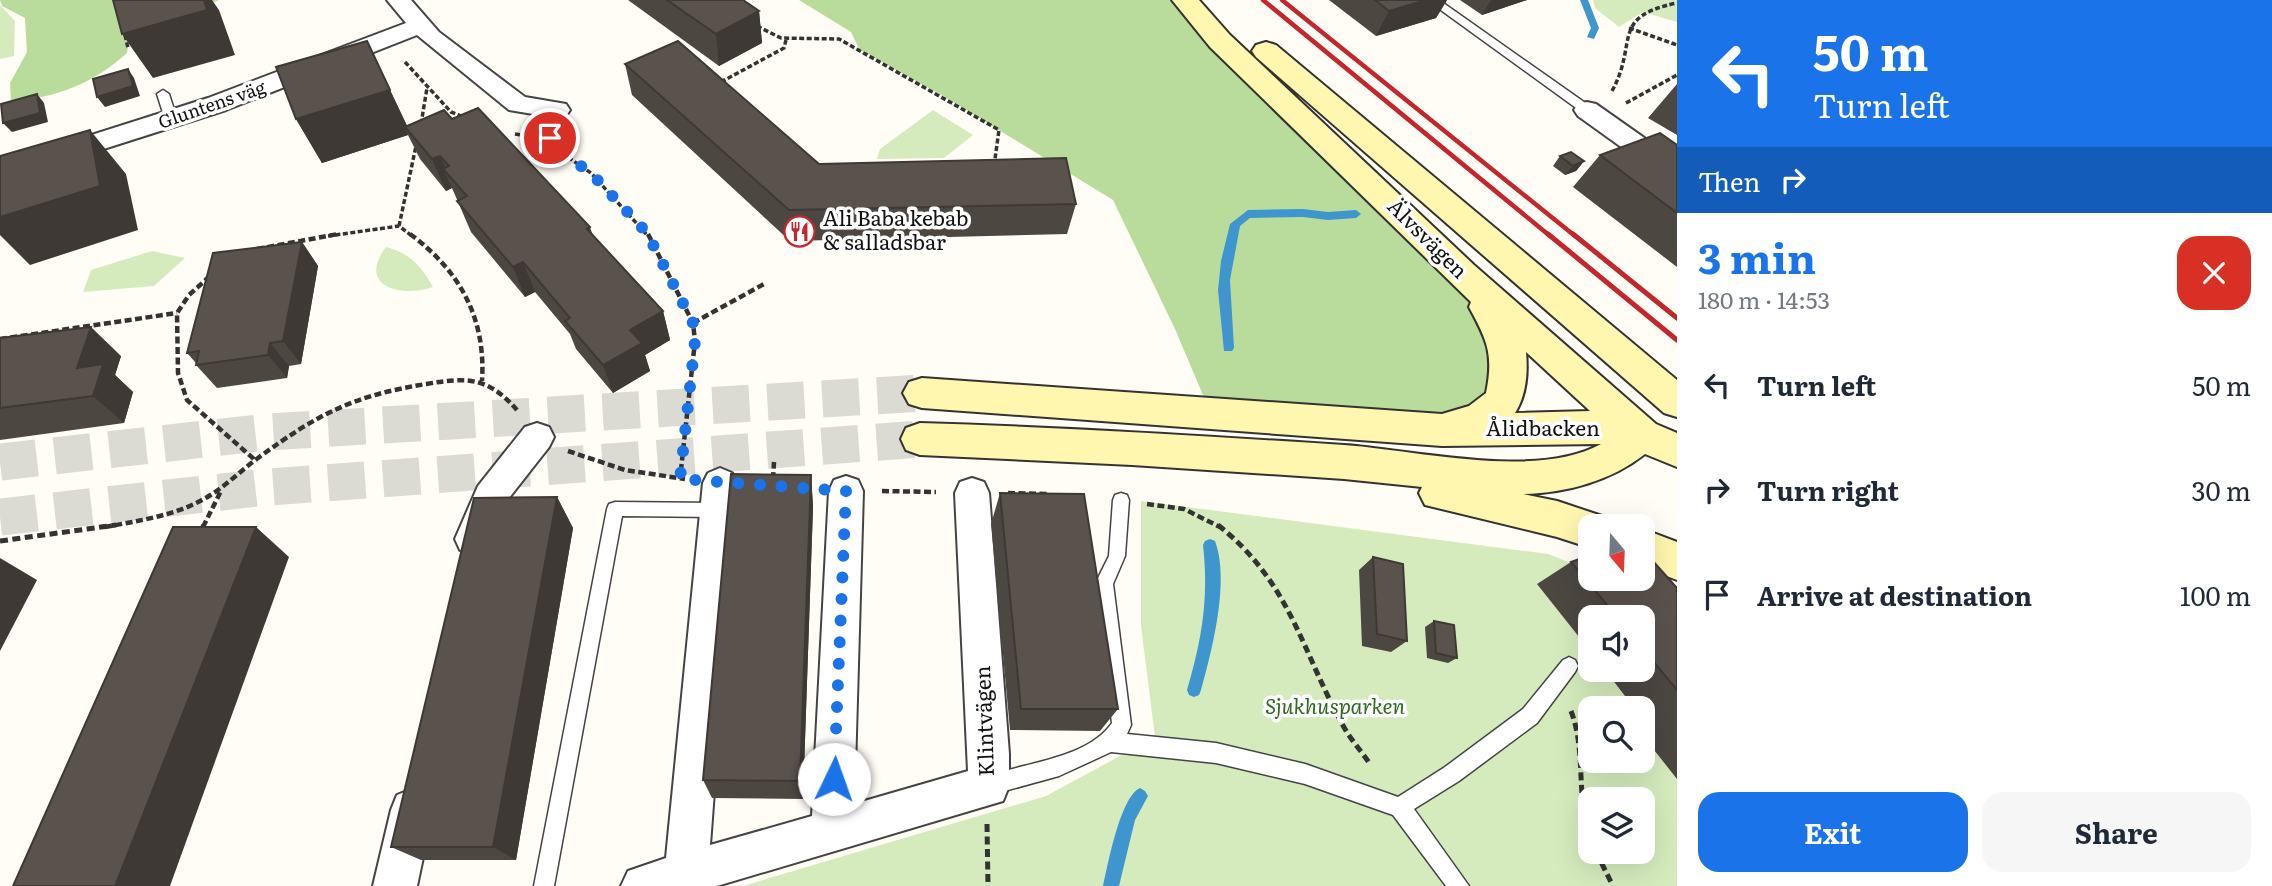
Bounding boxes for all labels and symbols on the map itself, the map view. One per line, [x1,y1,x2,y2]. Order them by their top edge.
street label: Gluntens väg [154,72,270,135]
pin [520,108,580,168]
street label: Älvsvägen [1382,190,1476,284]
place label: Ali Baba kebab & salladsbar [823,201,969,256]
restaurant icon: Ali Baba kebab & salladsbar [783,214,817,248]
street label: Ålidbacken [1486,411,1600,442]
north arrow [1578,514,1656,592]
street label: Klintvägen [965,665,1000,777]
park label: Sjukhusparken [1265,689,1405,720]
position arrow [797,742,871,816]

